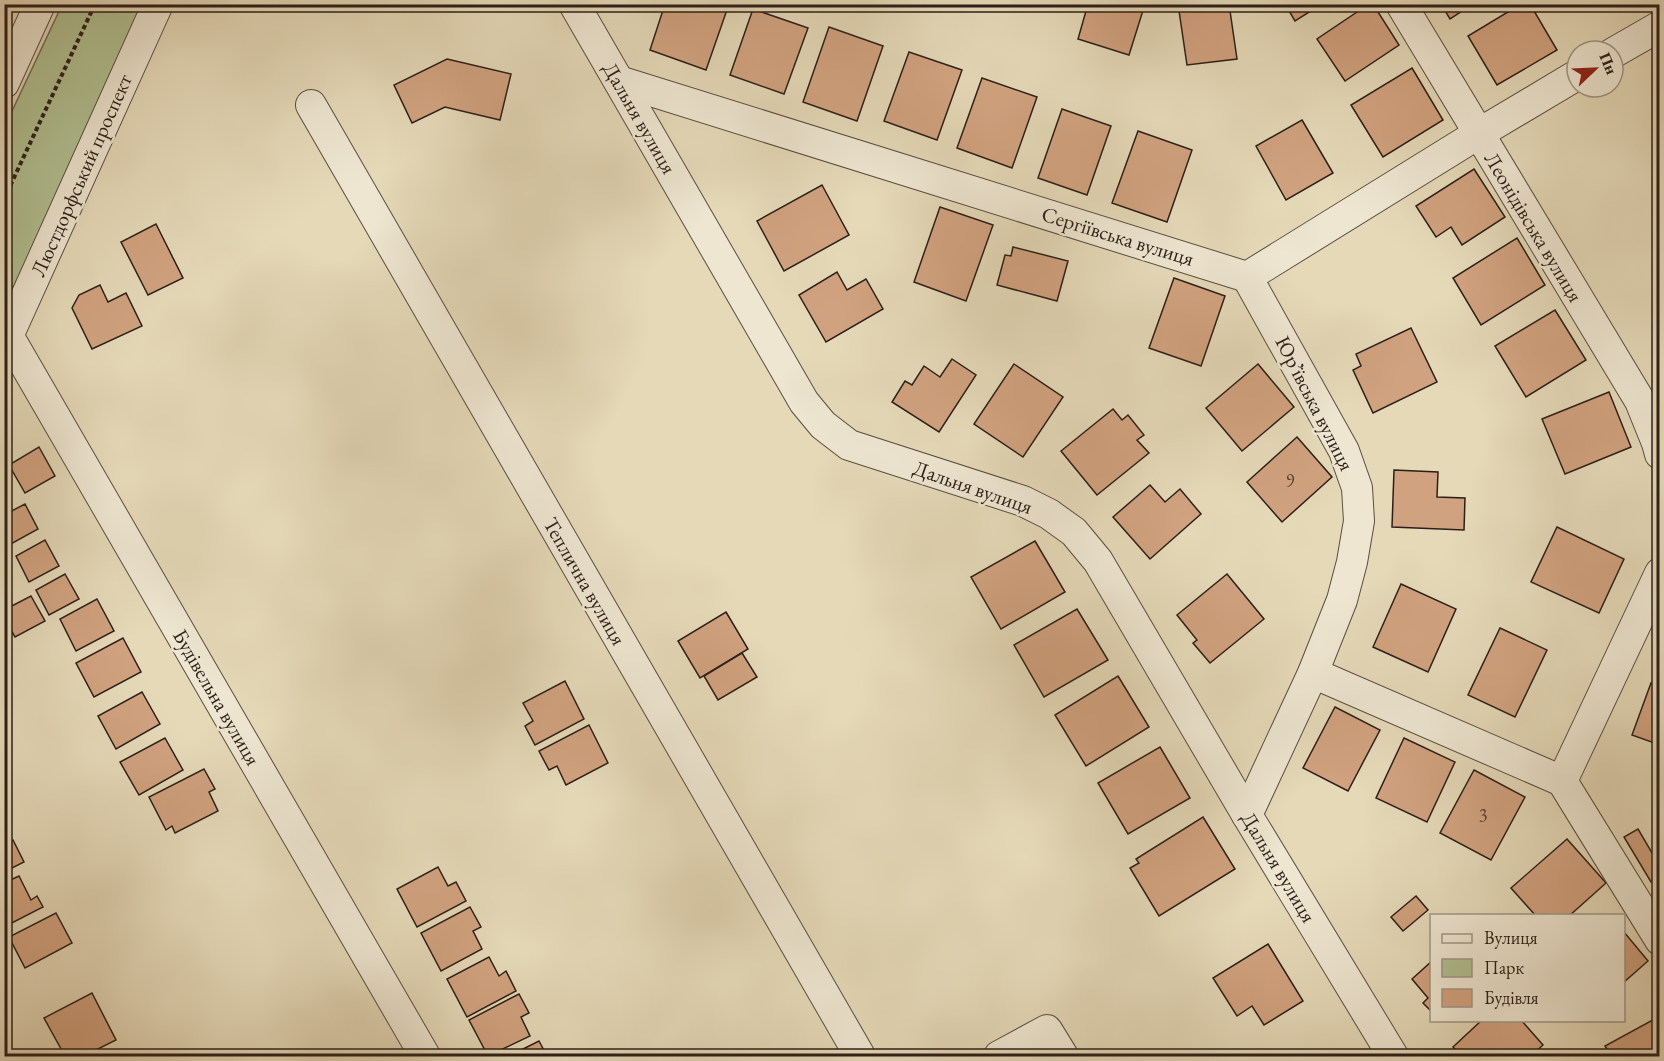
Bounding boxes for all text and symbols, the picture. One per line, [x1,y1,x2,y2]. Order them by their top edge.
north arrow [1565,39,1625,99]
text: Пн [1594,49,1622,78]
street label: Дальня вулиця [597,57,683,179]
street label: Люстдорфський проспект [24,69,138,280]
street label: Леонідівська вулиця [1479,147,1589,307]
street label: Сергіївська вулиця [1039,200,1197,272]
street label: Юрʼївська вулиця [1269,331,1361,475]
street label: Дальня вулиця [910,454,1036,520]
house number: 9 [1286,469,1295,492]
street label: Теплична вулиця [537,512,633,650]
street label: Будівельна вулиця [167,624,267,770]
house number: 3 [1479,804,1487,827]
street label: Дальня вулиця [1235,807,1323,927]
legend [1430,914,1625,1022]
text: Вулиця [1484,926,1537,949]
text: Парк [1484,956,1524,979]
text: Будівля [1484,986,1539,1009]

